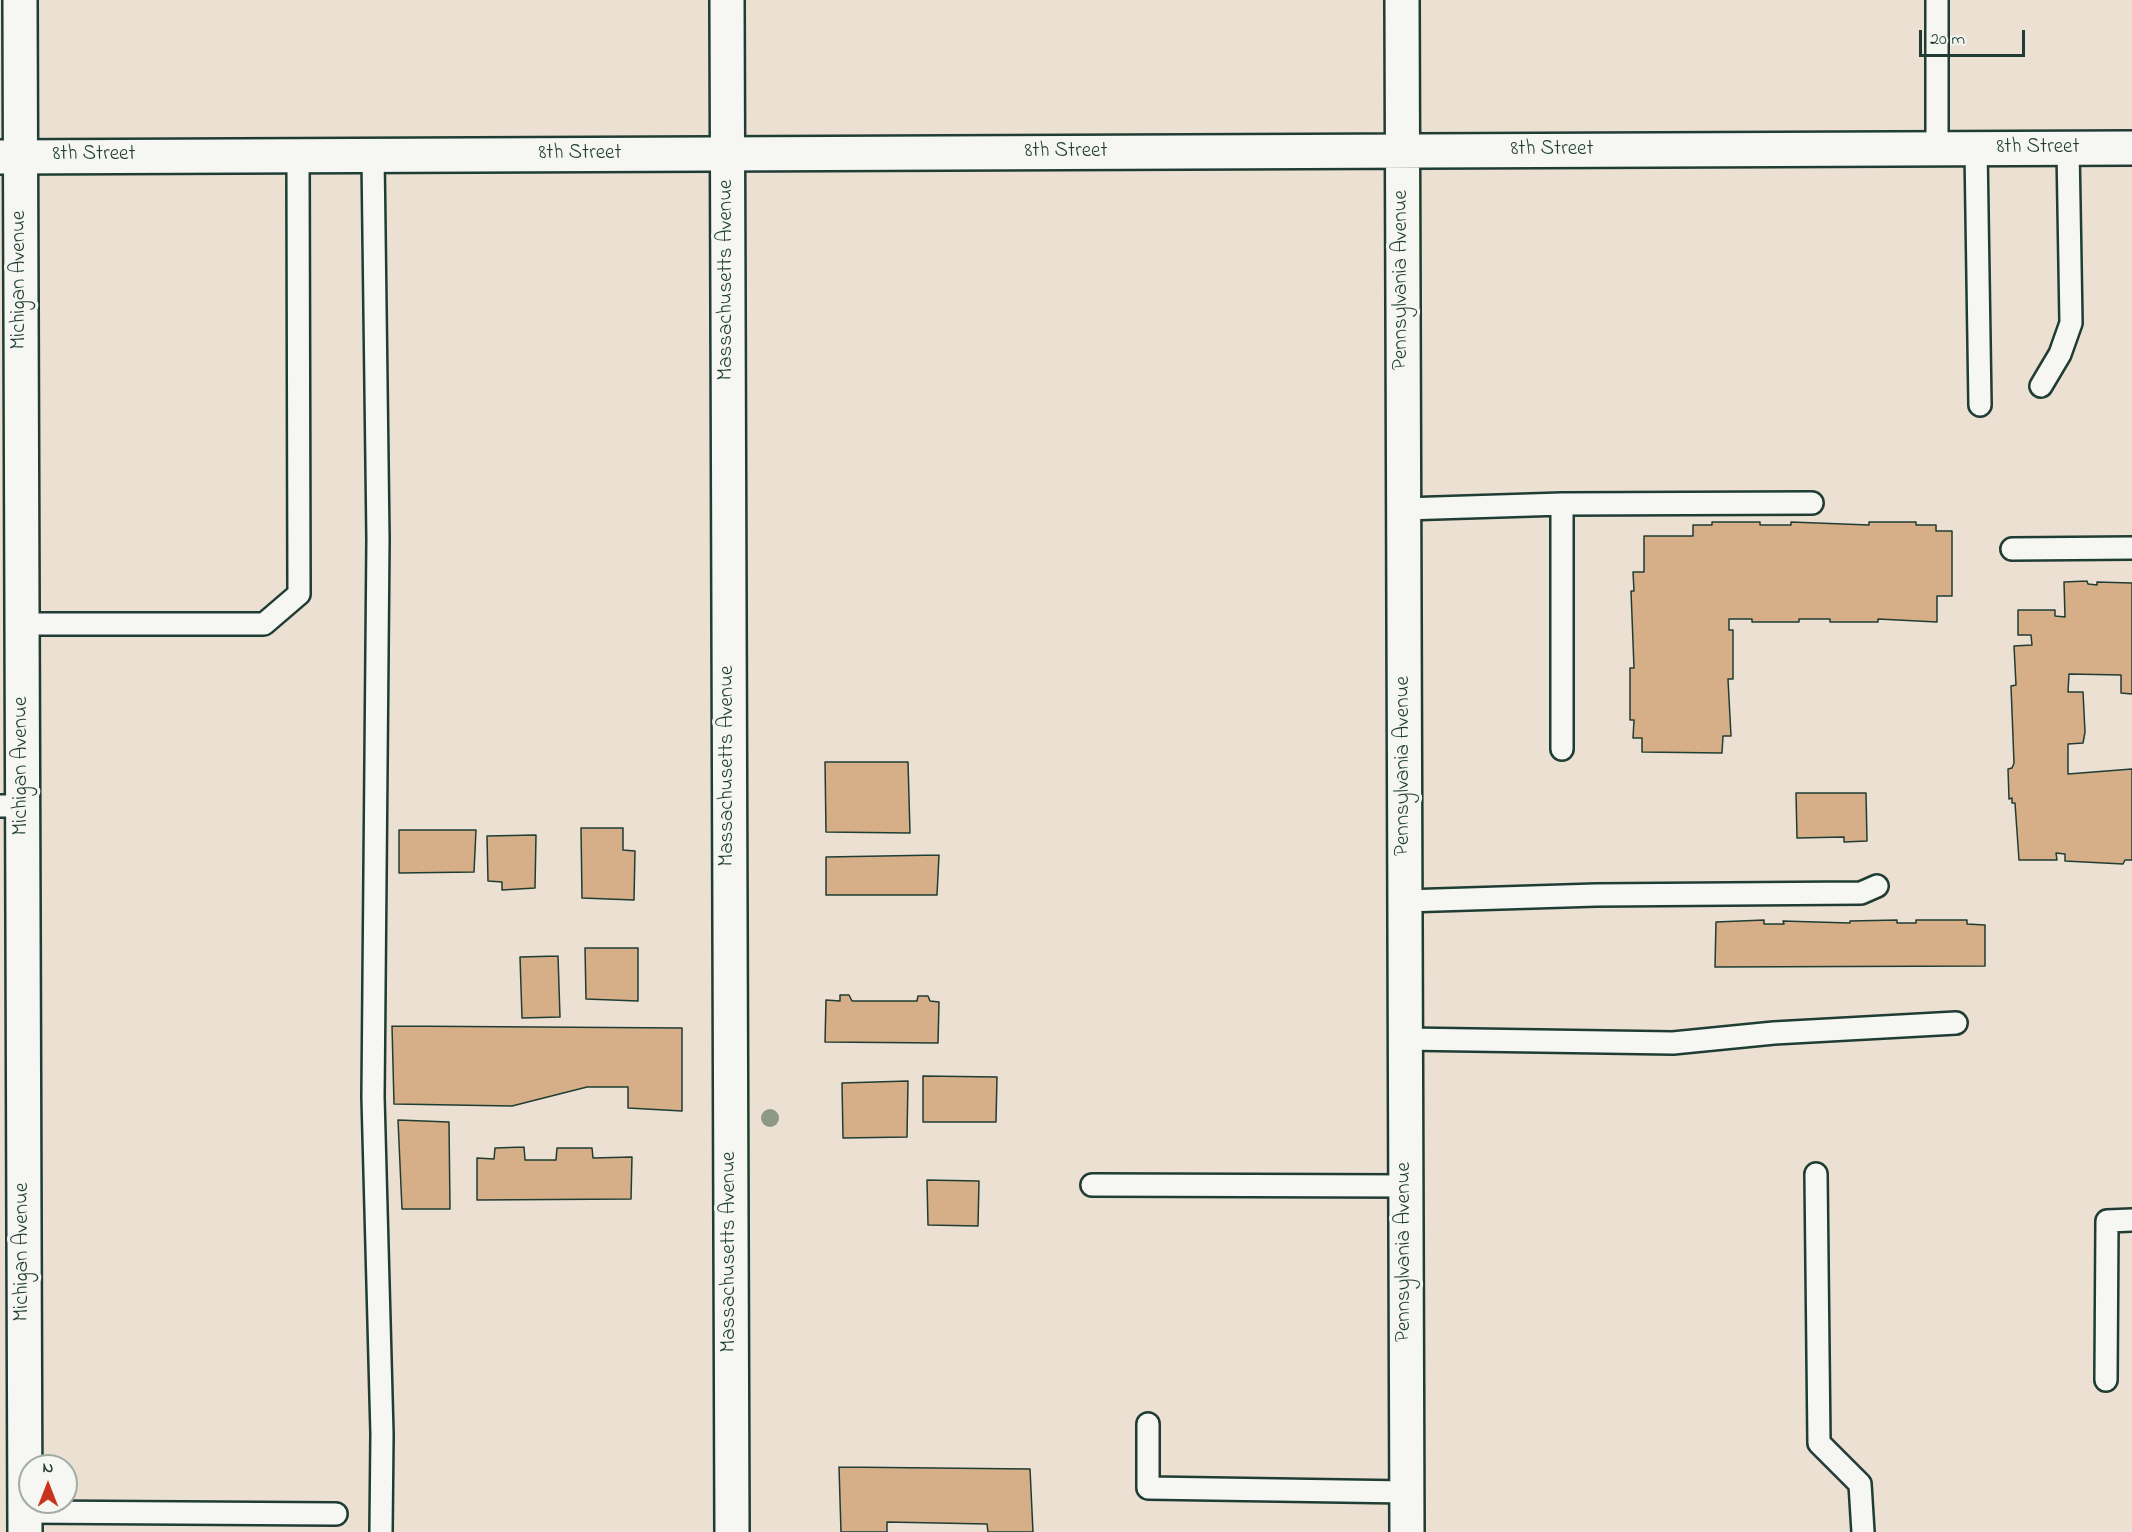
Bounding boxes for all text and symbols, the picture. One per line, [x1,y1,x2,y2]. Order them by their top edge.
scale bar [1922,18,2028,56]
text: 20 m [1930,27,1965,53]
street label: 8th Street [1996,136,2080,162]
street label: 8th Street [1510,138,1594,164]
street label: 8th Street [1024,140,1108,166]
street label: 8th Street [538,142,622,168]
street label: 8th Street [52,143,136,169]
street label: Massachusetts Avenue [715,180,741,380]
street label: Pennsylvania Avenue [1390,190,1416,370]
street label: Michigan Avenue [8,211,34,349]
street label: Massachusetts Avenue [716,666,742,866]
street label: Pennsylvania Avenue [1392,676,1418,856]
street label: Michigan Avenue [10,697,36,835]
street label: Massachusetts Avenue [718,1152,744,1352]
street label: Pennsylvania Avenue [1393,1162,1419,1342]
street label: Michigan Avenue [11,1183,37,1321]
north arrow [18,1454,78,1514]
text: N [43,1456,53,1480]

